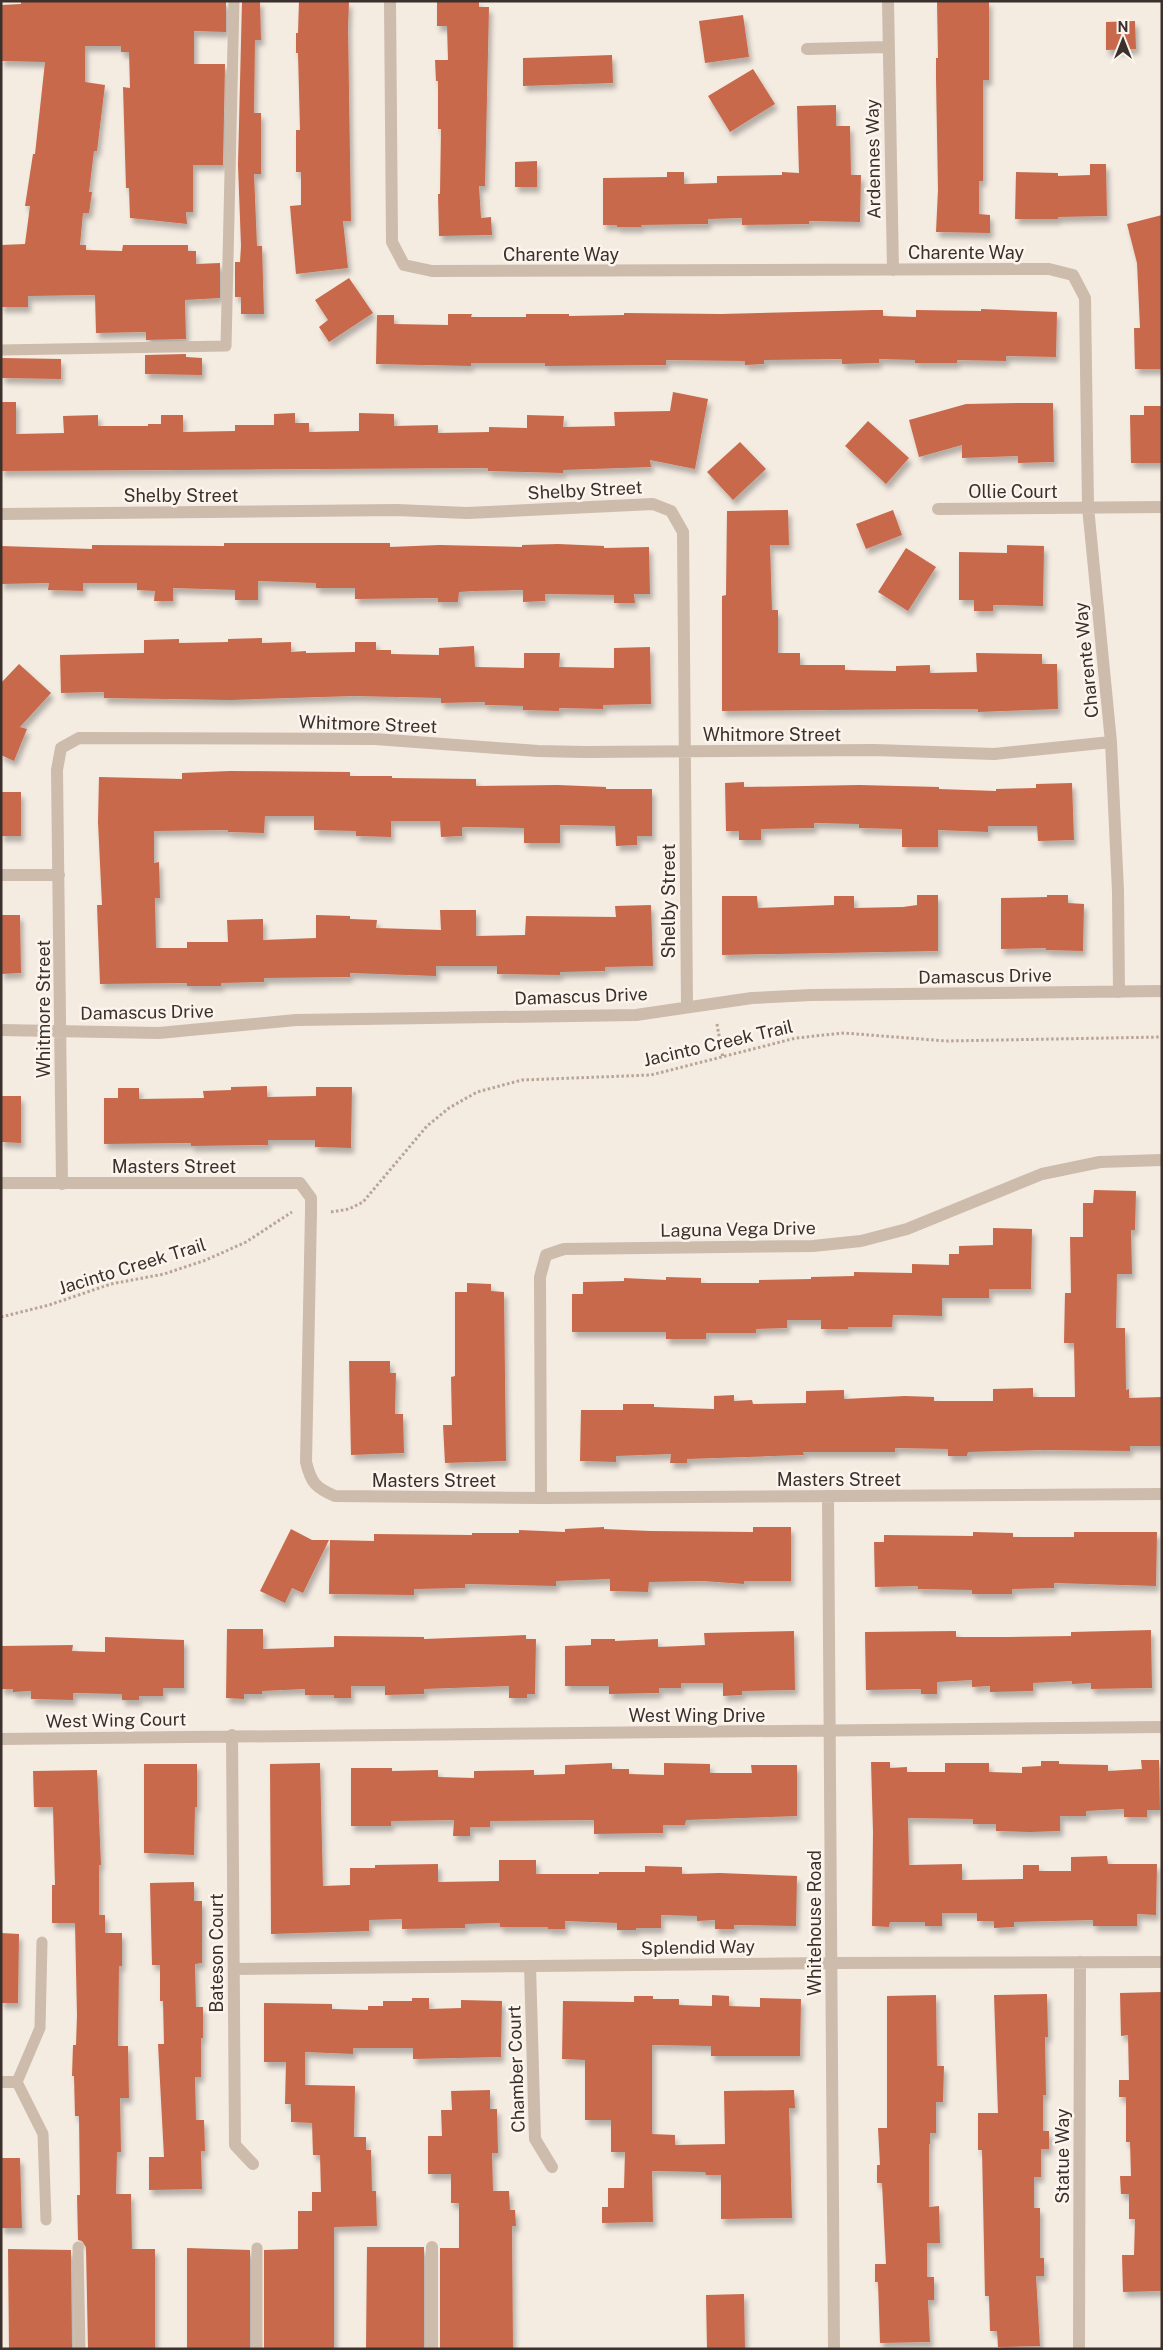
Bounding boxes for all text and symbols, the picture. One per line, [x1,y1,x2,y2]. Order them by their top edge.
north arrow [1098,15,1148,65]
text: N [1118,19,1128,35]
street label: Ardennes Way [861,98,885,219]
street label: Charente Way [908,242,1024,263]
street label: Charente Way [503,244,619,265]
street label: Shelby Street [527,477,643,503]
street label: Ollie Court [968,481,1058,502]
street label: Shelby Street [123,485,239,506]
street label: Charente Way [1069,601,1103,719]
street label: Whitmore Street [298,711,438,737]
street label: Whitmore Street [703,724,841,745]
street label: Shelby Street [658,843,679,959]
street label: Whitmore Street [33,940,54,1078]
street label: Damascus Drive [918,964,1052,988]
street label: Damascus Drive [514,983,648,1009]
street label: Damascus Drive [80,1000,214,1024]
street label: Jacinto Creek Trail [641,1016,795,1070]
street label: Masters Street [112,1156,236,1177]
street label: Laguna Vega Drive [660,1217,816,1241]
street label: Jacinto Creek Trail [56,1234,208,1298]
street label: Masters Street [777,1469,901,1490]
street label: Masters Street [372,1470,496,1491]
street label: West Wing Drive [628,1705,766,1726]
street label: West Wing Court [45,1708,187,1732]
street label: Whitehouse Road [804,1850,825,1996]
street label: Bateson Court [206,1893,227,2013]
street label: Splendid Way [641,1936,756,1958]
street label: Chamber Court [503,2005,529,2133]
street label: Statue Way [1052,2108,1073,2204]

